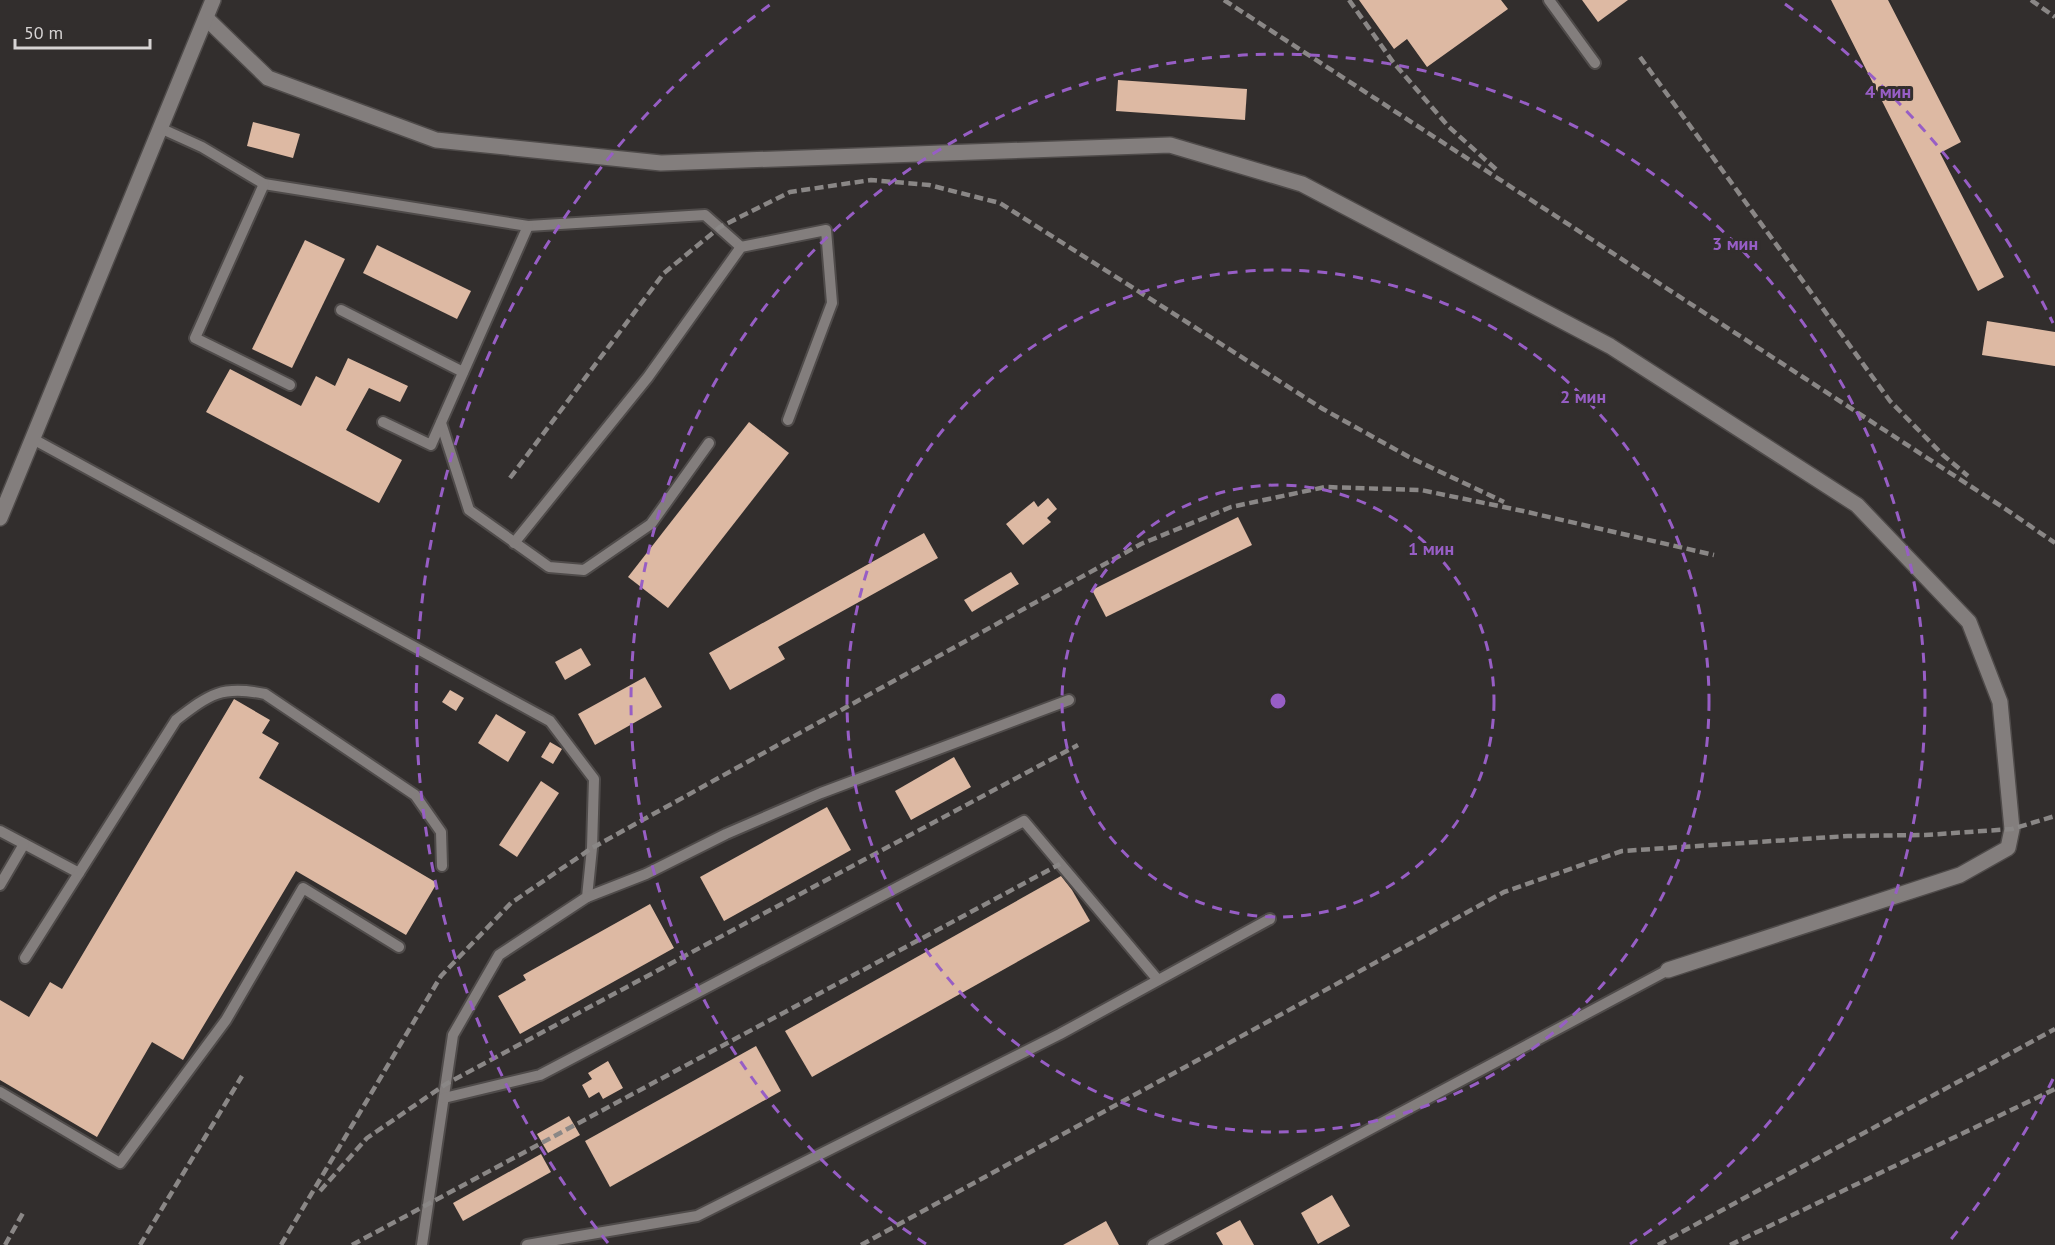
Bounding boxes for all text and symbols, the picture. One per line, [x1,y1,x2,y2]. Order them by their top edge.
scale bar [15,12,150,50]
text: 50 m [24,21,63,44]
text: 4 мин [1865,80,1911,103]
text: 3 мин [1712,232,1758,255]
text: 2 мин [1560,385,1606,408]
text: 1 мин [1408,537,1454,560]
centre of rings [1268,691,1288,711]

